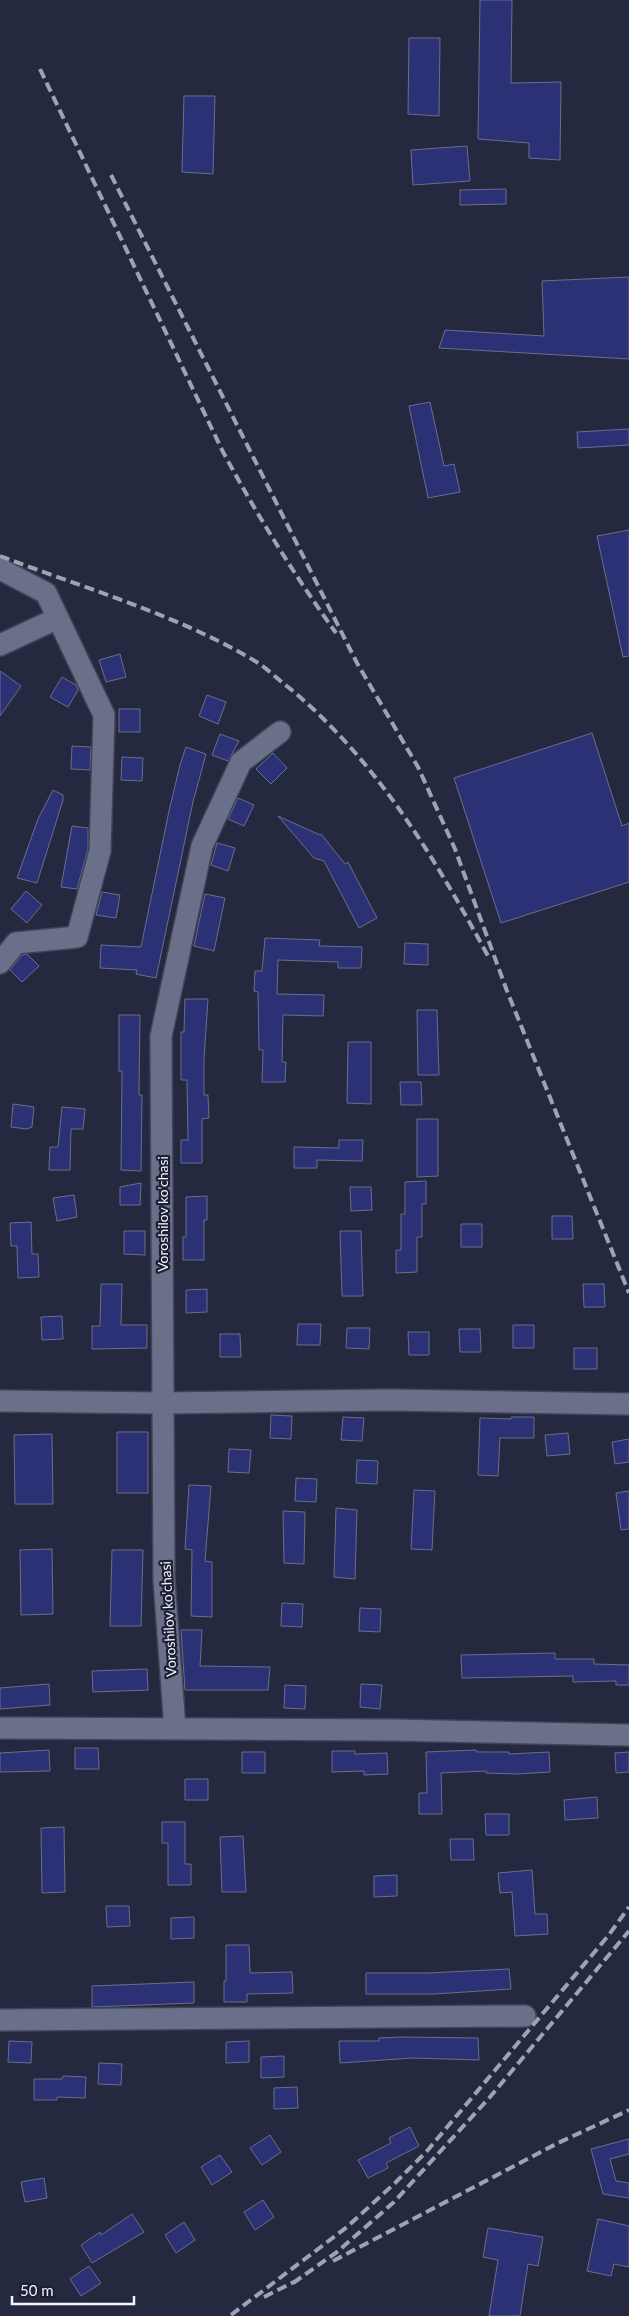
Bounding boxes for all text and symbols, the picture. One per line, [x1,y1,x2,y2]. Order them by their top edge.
street label: Voroshilov ko'chasi [154,1156,171,1272]
street label: Voroshilov ko'chasi [156,1561,180,1677]
scale bar [12,2274,135,2306]
text: 50 m [20,2281,54,2299]

